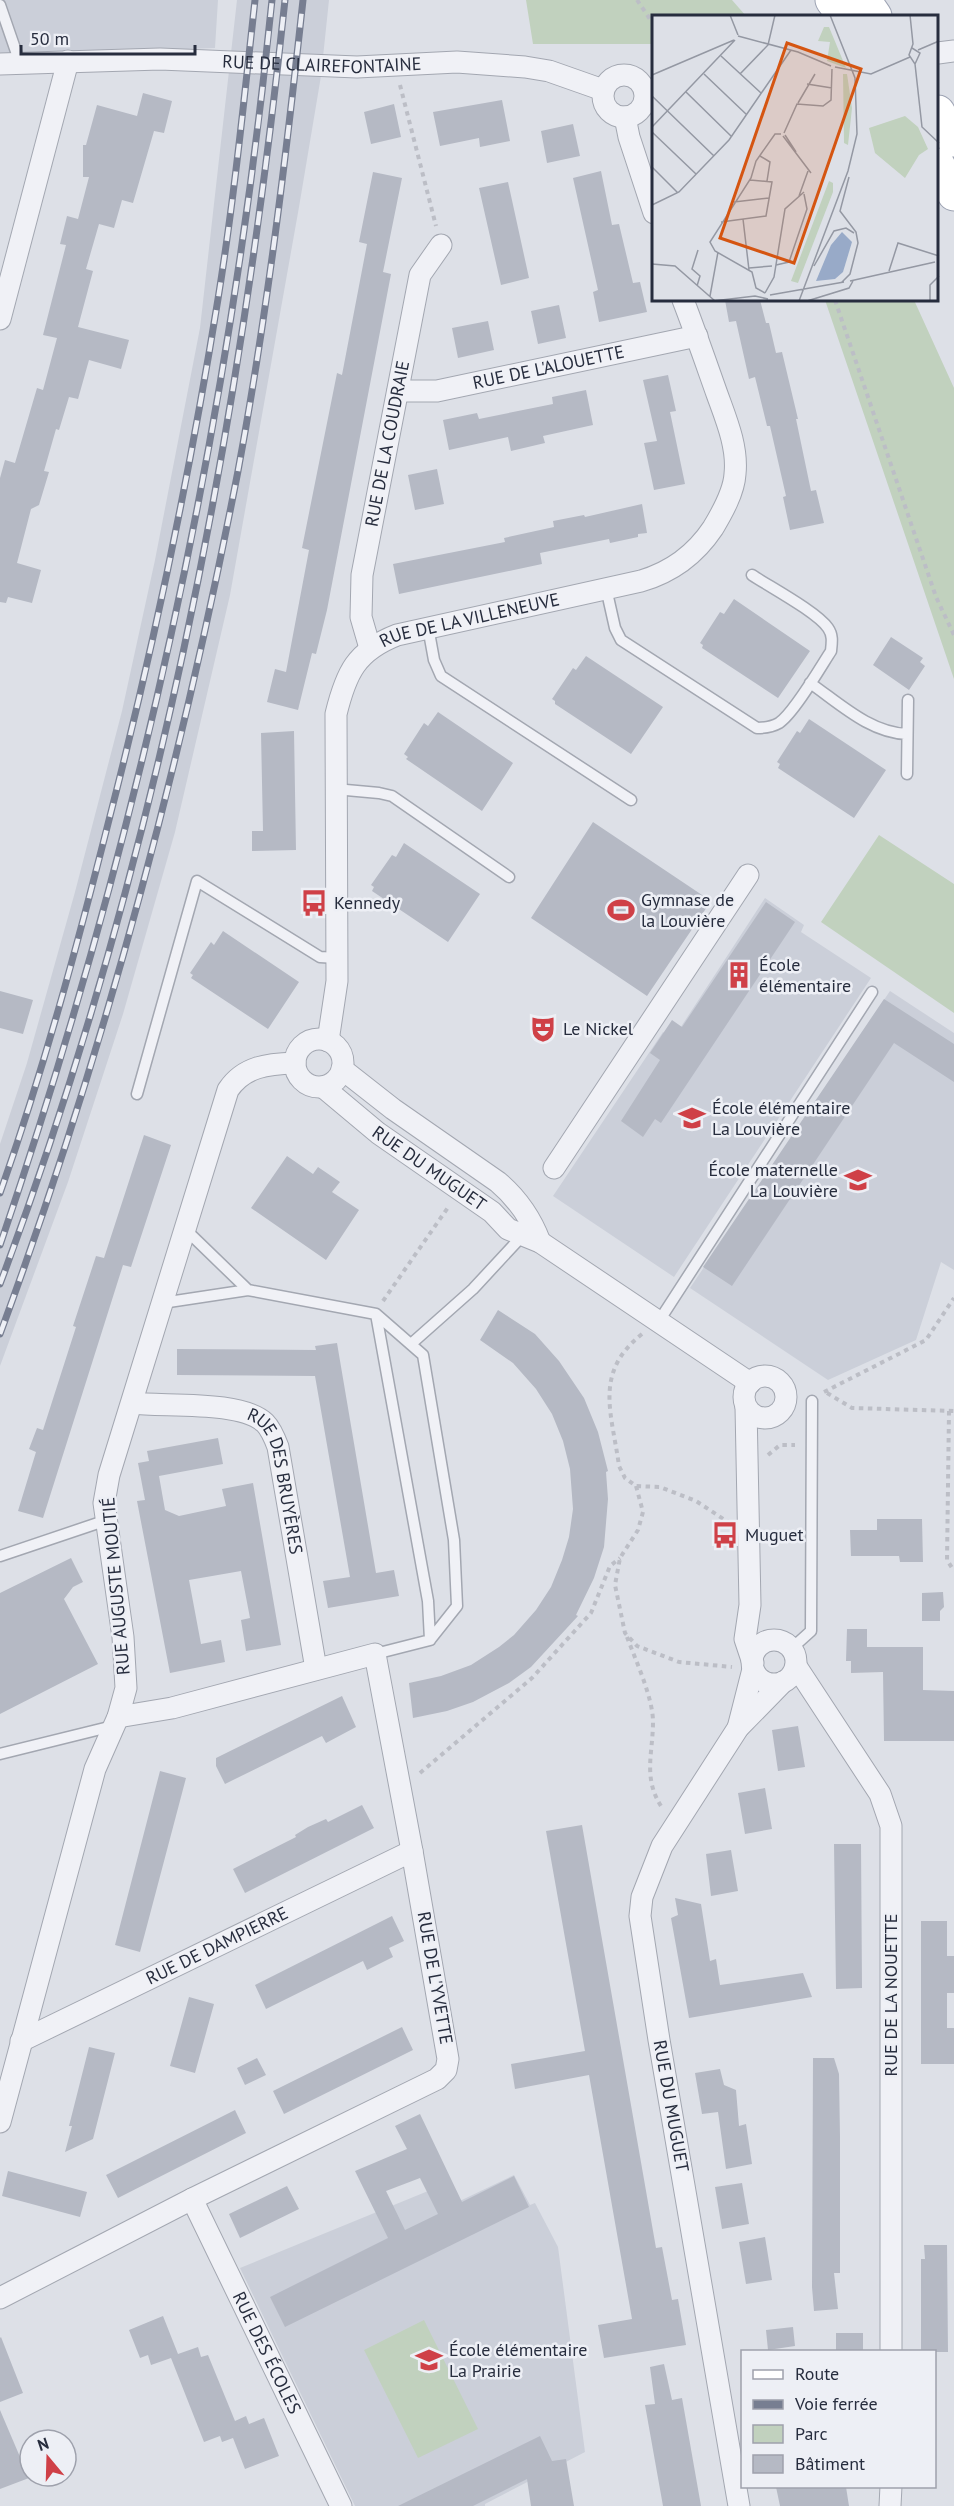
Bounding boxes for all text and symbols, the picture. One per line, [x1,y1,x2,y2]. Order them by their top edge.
inset map [652,15,939,302]
scale bar [21,18,195,56]
text: 50 m [30,27,69,50]
street label: RUE DE CLAIREFONTAINE [222,50,422,78]
street label: RUE DE L'ALOUETTE [471,340,626,394]
street label: RUE DE LA COUDRAIE [360,359,414,529]
street label: RUE DE LA VILLENEUVE [375,587,562,652]
bus stop icon: Kennedy [299,888,329,918]
place label: Gymnase de la Louvière [641,888,734,932]
place label: Kennedy [334,891,401,914]
sports icon: Gymnase de la Louvière [606,895,636,925]
place label: École élémentaire [759,953,851,997]
building icon: École élémentaire [724,960,754,990]
theatre icon: Le Nickel [528,1014,558,1044]
place label: Le Nickel [563,1017,634,1040]
place label: École élémentaire La Louvière [712,1096,850,1140]
school or university icon: École élémentaire La Louvière [677,1103,707,1133]
street label: RUE DU MUGUET [368,1121,491,1216]
place label: École maternelle La Louvière [708,1158,838,1202]
school or university icon: École maternelle La Louvière [843,1165,873,1195]
street label: RUE DES BRUYÈRES [244,1402,308,1556]
street label: RUE AUGUSTE MOUTIÉ [96,1496,135,1676]
bus stop icon: Muguet [710,1520,740,1550]
place label: Muguet [745,1523,804,1546]
street label: RUE DE DAMPIERRE [142,1901,292,1990]
street label: RUE DE L'YVETTE [412,1910,459,2046]
street label: RUE DE LA NOUETTE [879,1914,902,2076]
street label: RUE DU MUGUET [649,2038,694,2174]
street label: RUE DES ÉCOLES [228,2288,307,2417]
place label: École élémentaire La Prairie [449,2338,587,2382]
school or university icon: École élémentaire La Prairie [414,2345,444,2375]
legend [741,2350,936,2488]
text: Route [795,2362,839,2385]
text: Voie ferrée [794,2392,878,2415]
text: Parc [795,2422,828,2445]
north arrow [18,2428,78,2488]
text: N [35,2433,51,2455]
text: Bâtiment [795,2452,865,2475]

